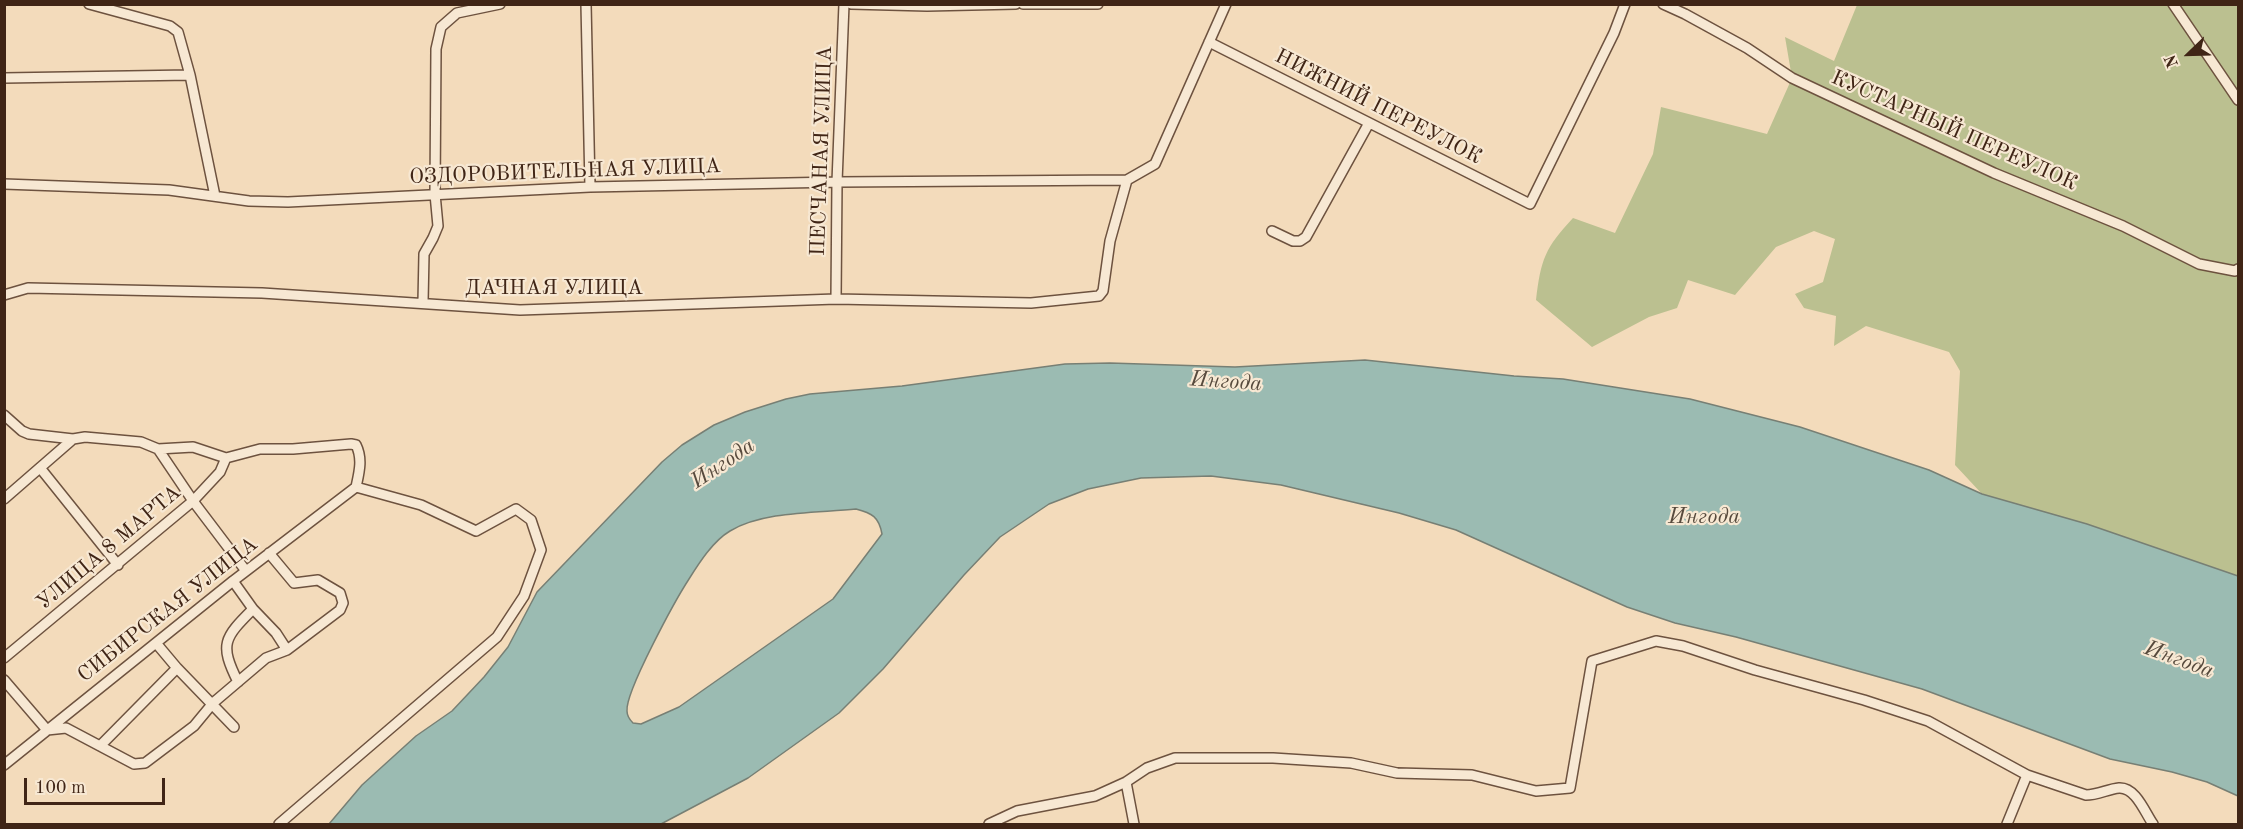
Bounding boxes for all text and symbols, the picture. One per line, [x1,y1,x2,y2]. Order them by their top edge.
north arrow [2159,24,2219,84]
street label: НИЖНИЙ ПЕРЕУЛОК [1270,44,1486,170]
street label: ПЕСЧАНАЯ УЛИЦА [806,45,838,257]
text: N [2163,52,2182,70]
street label: КУСТАРНЫЙ ПЕРЕУЛОК [1827,65,2081,197]
street label: ОЗДОРОВИТЕЛЬНАЯ УЛИЦА [409,154,721,190]
street label: ДАЧНАЯ УЛИЦА [465,275,643,301]
water label: Ингода [1189,366,1263,398]
water label: Ингода [686,433,760,495]
street label: УЛИЦА 8 МАРТА [32,480,186,616]
water label: Ингода [1668,504,1740,530]
street label: СИБИРСКАЯ УЛИЦА [73,532,263,688]
water label: Ингода [2141,635,2217,685]
scale bar [27,766,168,804]
text: 100 m [35,779,86,797]

